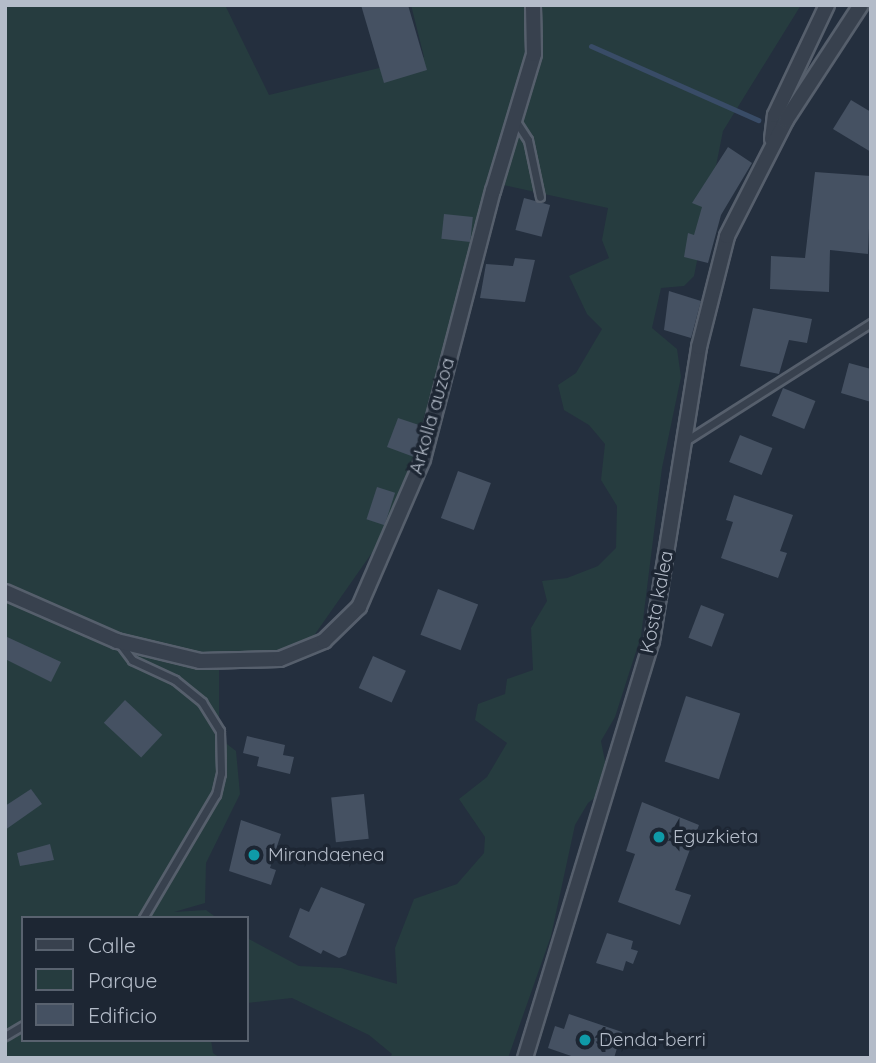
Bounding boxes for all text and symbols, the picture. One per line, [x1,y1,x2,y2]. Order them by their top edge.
street label: Arkolla auzoa [404,355,460,477]
street label: Kosta kalea [636,549,678,655]
place label: Eguzkieta [673,826,758,848]
marker: Eguzkieta [651,829,667,845]
place label: Mirandaenea [268,844,384,866]
marker: Mirandaenea [246,847,262,863]
legend [21,916,248,1042]
text: Calle [88,932,136,958]
text: Parque [88,967,157,993]
text: Edificio [88,1002,157,1028]
place label: Denda-berri [599,1029,706,1051]
marker: Denda-berri [577,1032,593,1048]

